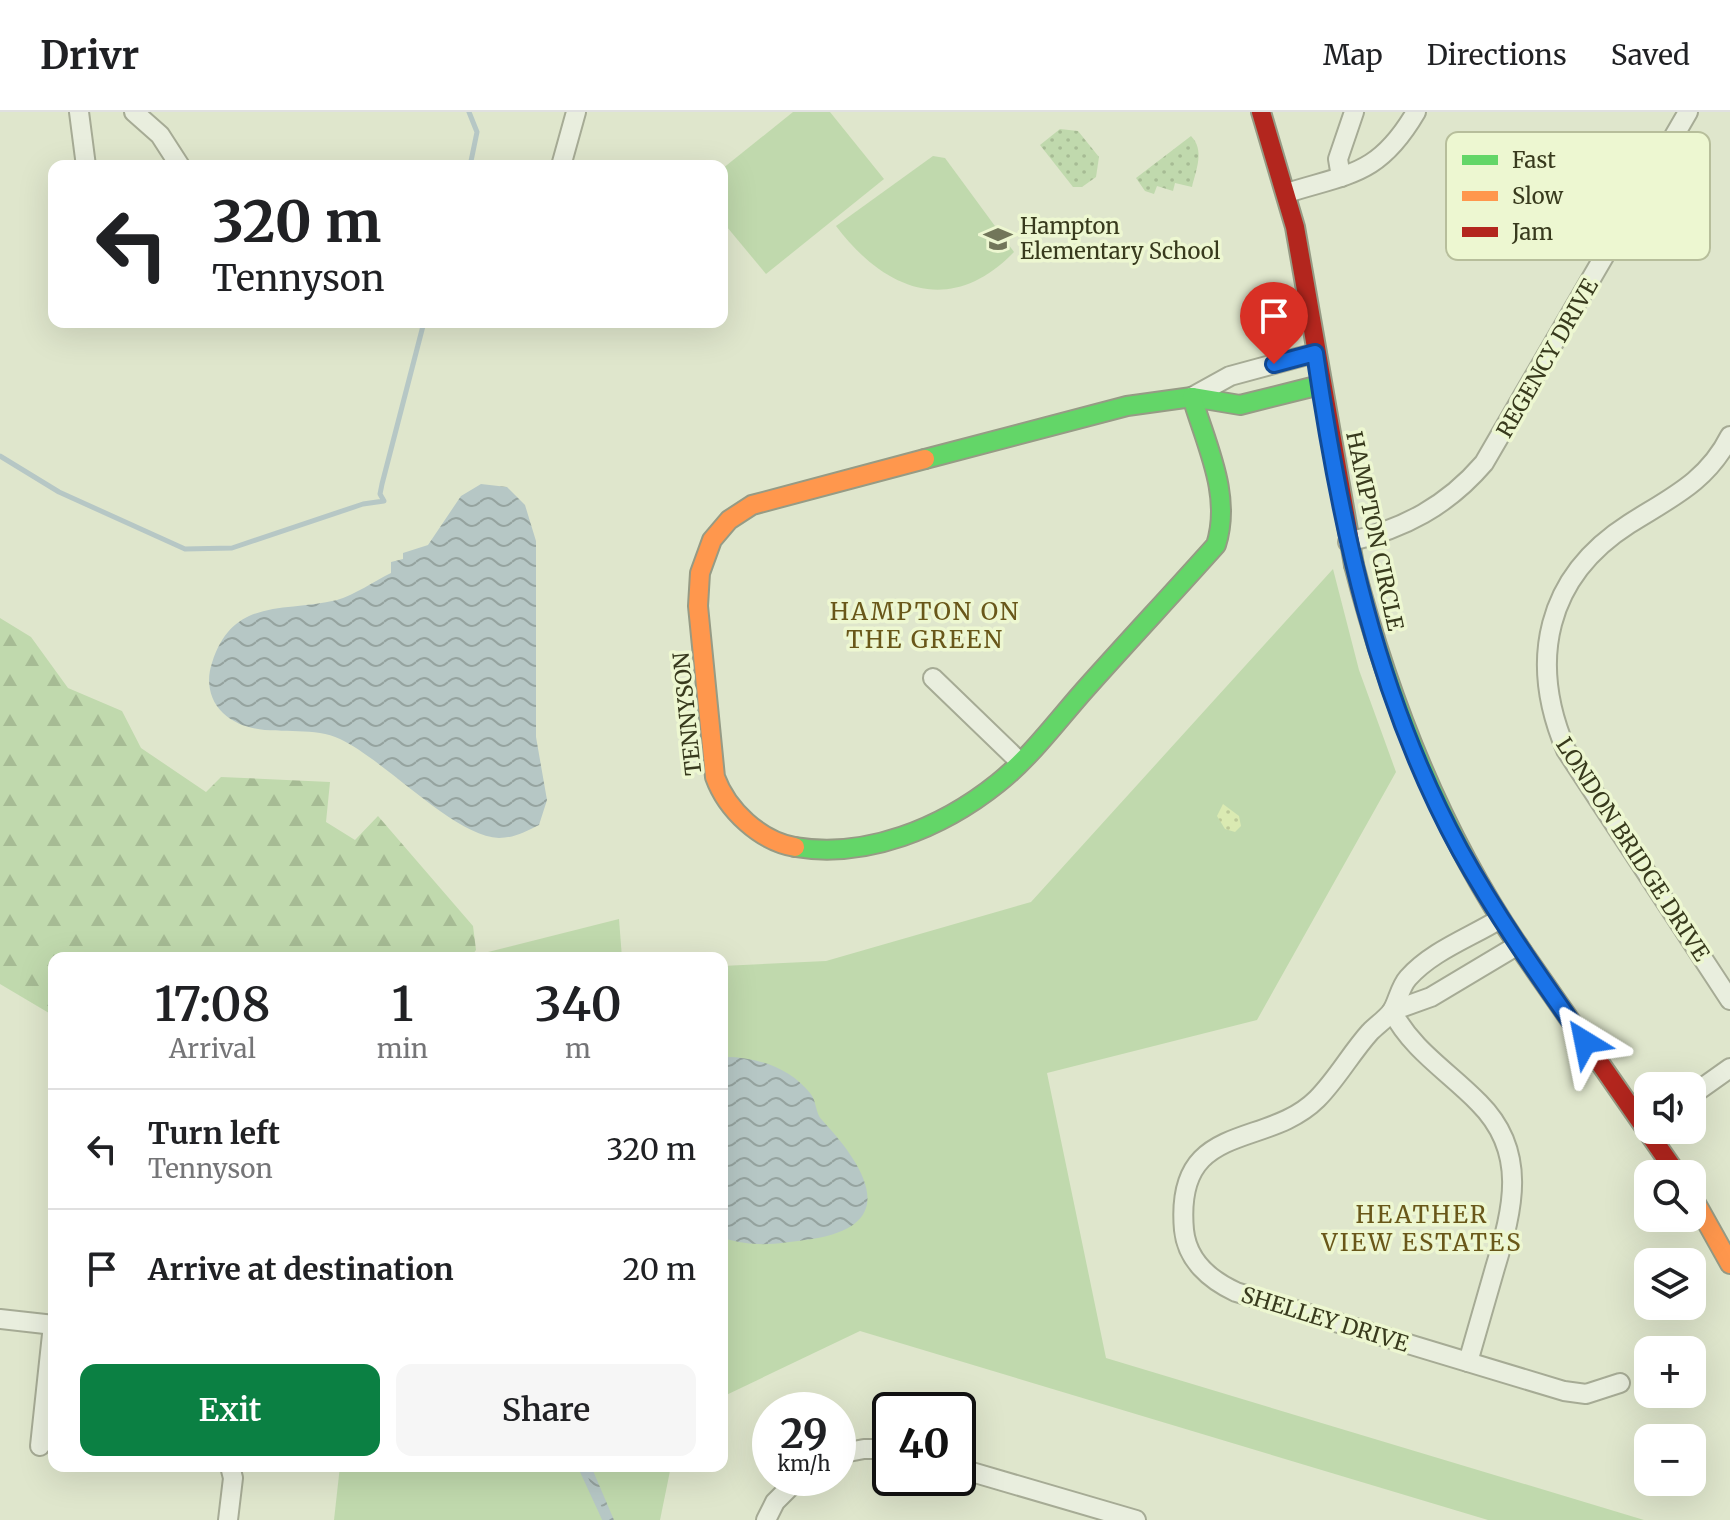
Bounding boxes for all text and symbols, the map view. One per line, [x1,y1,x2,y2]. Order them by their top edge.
text: Drivr [40,32,139,79]
text: Map [1323,37,1383,73]
text: Directions [1427,37,1567,73]
text: Saved [1611,37,1690,73]
legend [1446,132,1710,260]
text: Fast [1512,146,1556,174]
text: Slow [1512,182,1563,210]
text: 320 m [212,187,381,257]
icon: left [80,192,184,296]
place label: Hampton Elementary School [1020,212,1221,265]
text: Jam [1511,218,1553,246]
school or university icon: Hampton Elementary School [983,224,1013,254]
text: Tennyson [212,256,385,301]
street label: REGENCY DRIVE [1490,273,1604,443]
pin [1240,282,1308,364]
icon: arrive [1252,294,1296,338]
street label: HAMPTON CIRCLE [1340,429,1410,633]
district label: HAMPTON ON THE GREEN [830,596,1020,655]
street label: TENNYSON [667,651,707,777]
street label: LONDON BRIDGE DRIVE [1550,732,1716,966]
text: 17:08 [154,974,270,1034]
text: 1 [391,974,413,1034]
text: 340 [534,974,622,1034]
position arrow [1543,1000,1627,1084]
text: Arrival [169,1032,256,1065]
text: min [377,1032,428,1065]
text: m [565,1032,591,1065]
map controls [1634,1072,1706,1496]
button: sound [1634,1072,1706,1144]
text: Turn left [148,1114,280,1152]
icon: left [80,1127,124,1171]
text: 320 m [606,1130,696,1168]
text: Tennyson [148,1152,273,1185]
button: search [1634,1160,1706,1232]
district label: HEATHER VIEW ESTATES [1321,1199,1522,1258]
icon: arrive [80,1247,124,1291]
button: layers [1634,1248,1706,1320]
text: Arrive at destination [148,1250,454,1288]
text: 20 m [623,1250,696,1288]
street label: SHELLEY DRIVE [1238,1280,1412,1358]
button: + [1634,1336,1706,1408]
button: Exit [80,1364,380,1456]
button: Share [396,1364,696,1456]
speed limit sign: 40 [872,1392,976,1496]
text: 29 [780,1409,828,1459]
button: − [1634,1424,1706,1496]
text: km/h [778,1451,830,1476]

